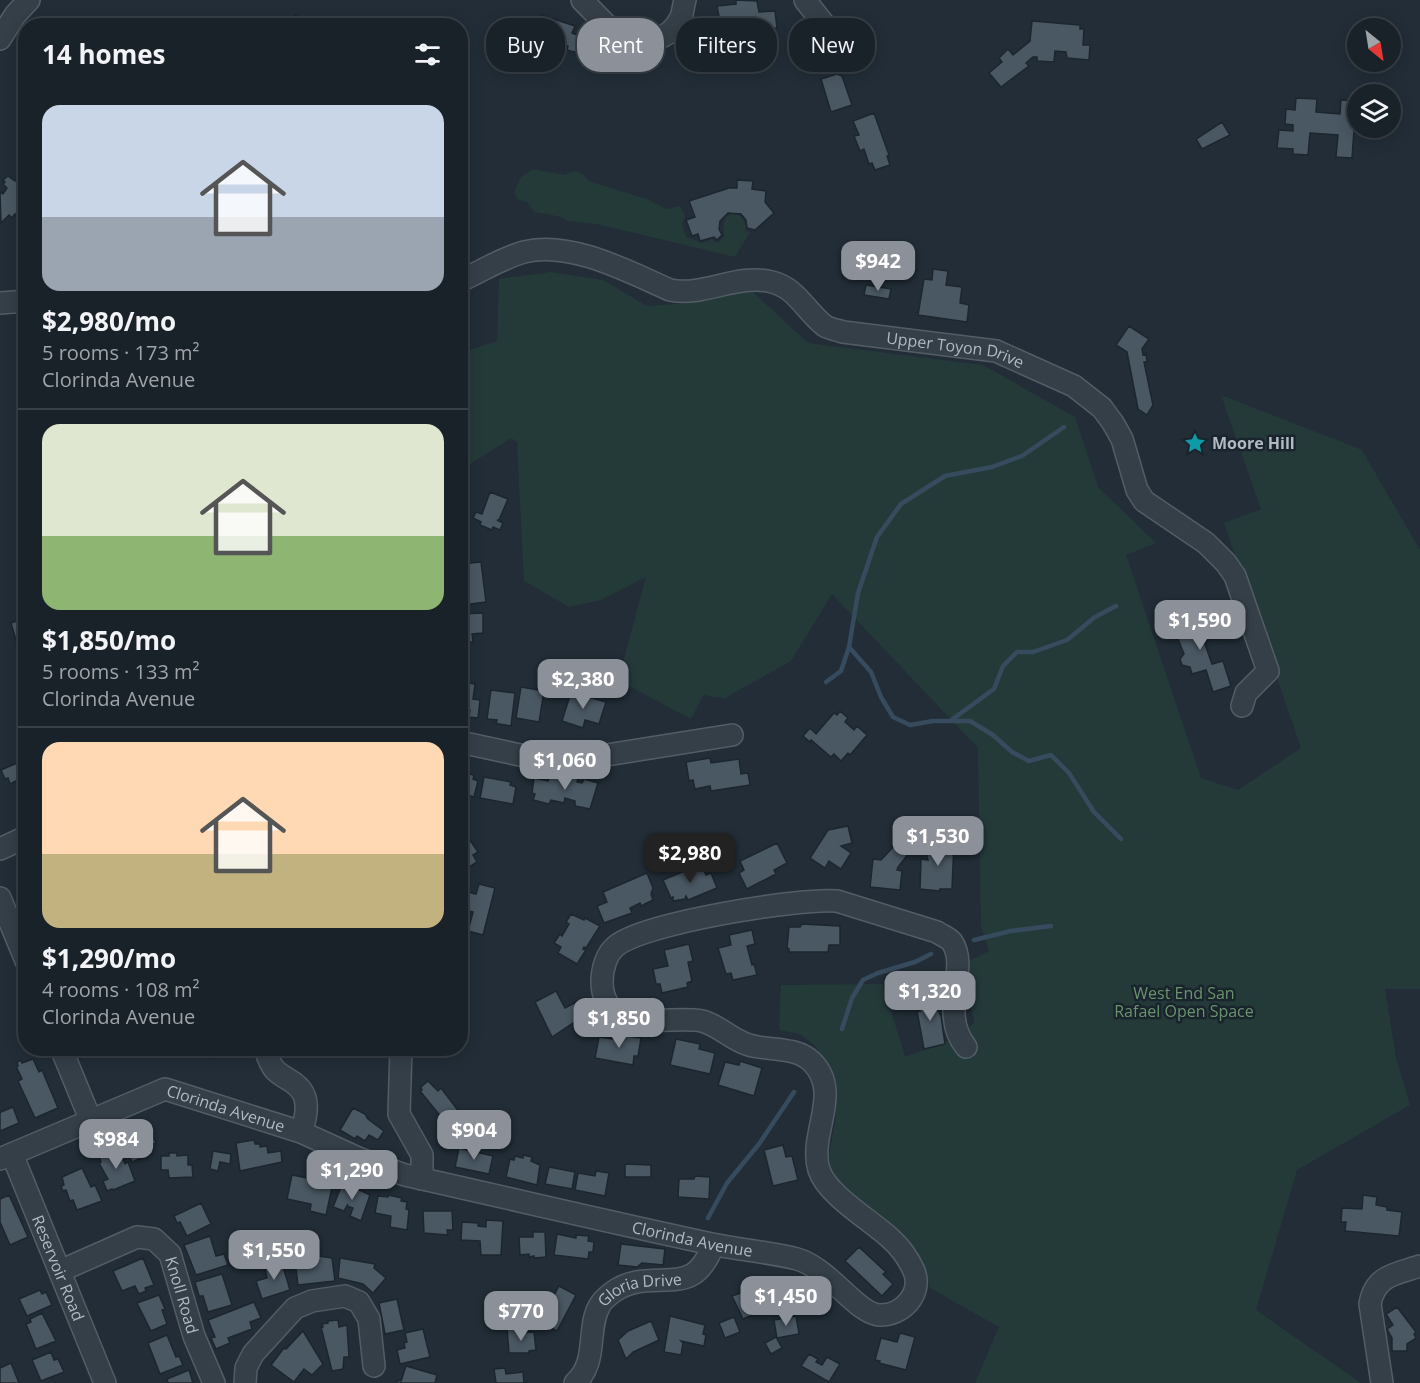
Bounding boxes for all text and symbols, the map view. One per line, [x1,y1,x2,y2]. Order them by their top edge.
chip: Buy [486,18,565,72]
chip: Rent [577,18,664,72]
chip: Filters [676,18,777,72]
chip: New [789,18,875,72]
north arrow [1347,18,1401,72]
map controls [1347,18,1401,138]
text: 14 homes [42,36,166,72]
icon: filters [411,38,444,71]
button: layers [1347,84,1401,138]
icon: home [189,144,297,252]
pin: $942 [842,241,914,292]
text: $942 [855,247,901,274]
text: $2,980/mo [42,303,176,339]
street label: Upper Toyon Drive [885,326,1028,373]
text: 5 rooms · 173 m² [42,339,200,366]
text: Clorinda Avenue [42,366,195,393]
place icon: Moore Hill [1183,431,1207,455]
place label: Moore Hill [1212,432,1295,454]
icon: home [189,463,297,571]
pin: $1,590 [1151,600,1249,651]
text: $1,590 [1169,606,1231,633]
text: $1,850/mo [42,622,176,658]
text: 5 rooms · 133 m² [42,658,200,685]
pin: $2,380 [534,659,632,710]
text: $2,380 [552,665,614,692]
text: Clorinda Avenue [42,685,195,712]
pin: $1,060 [516,740,614,791]
text: $1,060 [534,746,596,773]
icon: home [189,781,297,889]
pin: $1,530 [889,816,987,867]
text: $1,530 [907,822,969,849]
pin: $2,980 [641,833,739,884]
text: $2,980 [659,839,721,866]
text: $1,290/mo [42,940,176,976]
pin: $1,320 [881,971,979,1022]
text: 4 rooms · 108 m² [42,976,200,1003]
text: $1,320 [899,977,961,1004]
park label: West End San Rafael Open Space [1114,982,1254,1022]
pin: $1,850 [570,998,668,1049]
text: Clorinda Avenue [42,1003,195,1030]
text: $1,850 [588,1004,650,1031]
street label: Clorinda Avenue [164,1079,288,1137]
pin: $904 [438,1110,510,1161]
text: $904 [451,1116,497,1143]
pin: $984 [80,1119,152,1170]
text: $984 [93,1125,139,1152]
pin: $1,290 [303,1150,401,1201]
text: $1,290 [321,1156,383,1183]
street label: Reservoir Road [27,1212,90,1324]
street label: Clorinda Avenue [630,1216,754,1262]
pin: $1,550 [225,1230,323,1281]
text: $1,550 [243,1236,305,1263]
street label: Knoll Road [160,1254,204,1336]
street label: Gloria Drive [592,1268,683,1311]
pin: $1,450 [737,1276,835,1327]
text: $1,450 [755,1282,817,1309]
pin: $770 [485,1291,557,1342]
text: $770 [498,1297,544,1324]

